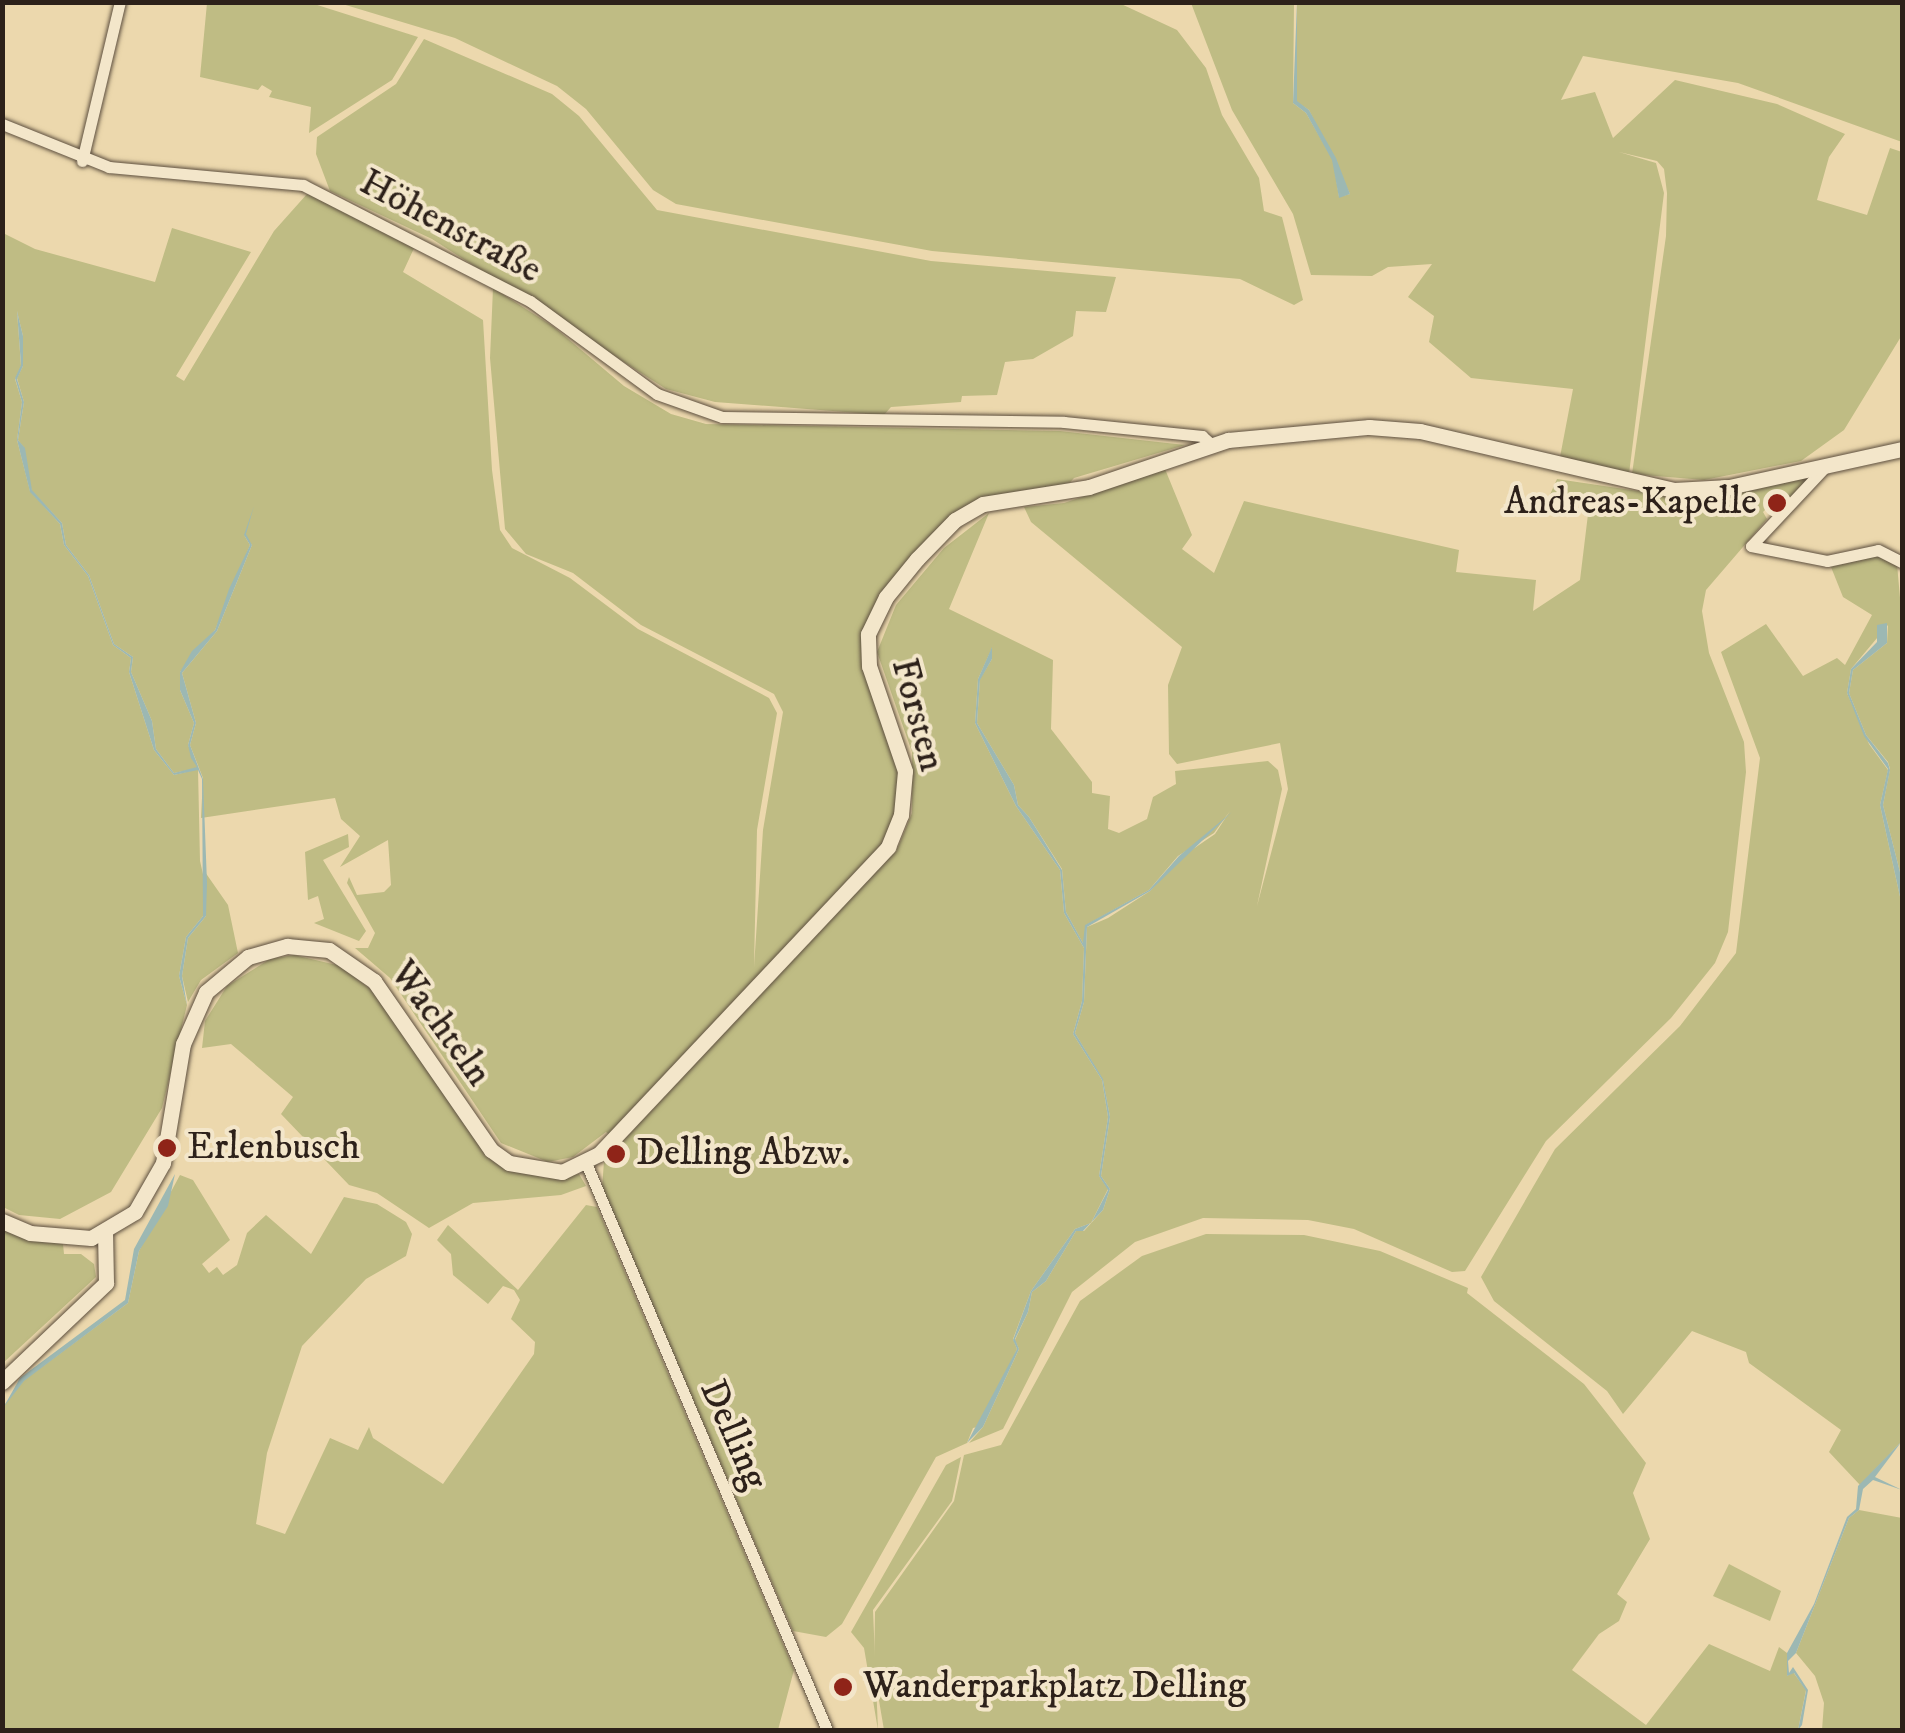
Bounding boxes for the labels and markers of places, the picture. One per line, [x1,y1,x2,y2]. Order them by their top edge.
place label: Andreas-Kapelle [1504,480,1757,526]
marker: Andreas-Kapelle [1766,492,1788,514]
place label: Erlenbusch [187,1125,360,1171]
place label: Delling Abzw. [636,1131,850,1177]
marker: Erlenbusch [156,1137,178,1159]
marker: Delling Abzw. [605,1143,627,1165]
place label: Wanderparkplatz Delling [863,1664,1246,1710]
marker: Wanderparkplatz Delling [832,1676,854,1698]

